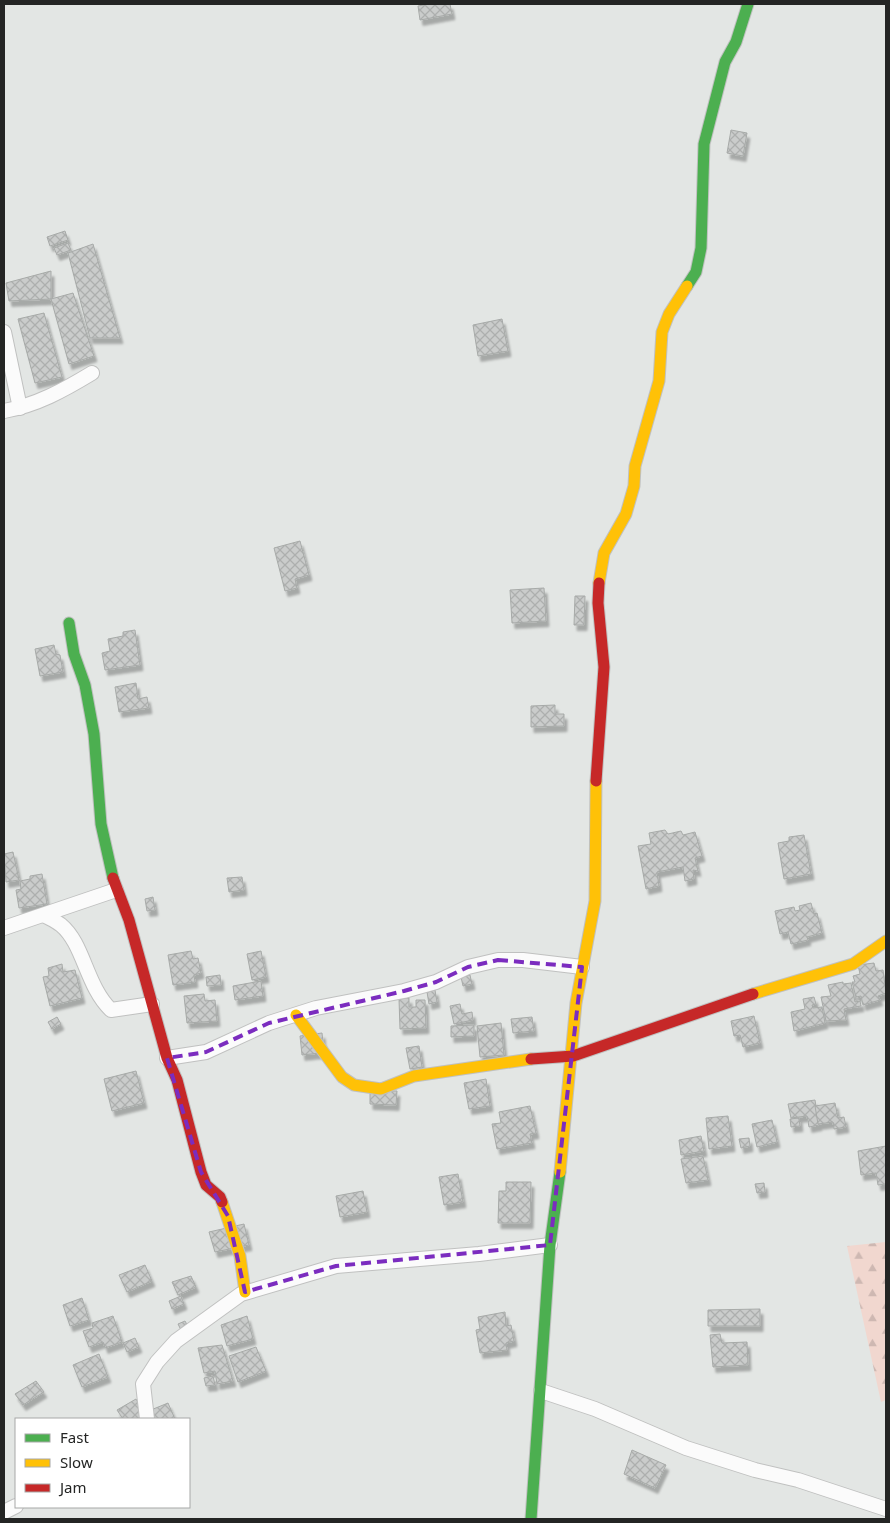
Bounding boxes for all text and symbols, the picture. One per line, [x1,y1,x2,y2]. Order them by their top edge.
legend [15,1418,190,1508]
text: Fast [60,1427,89,1447]
text: Slow [60,1452,93,1472]
text: Jam [58,1477,87,1497]

